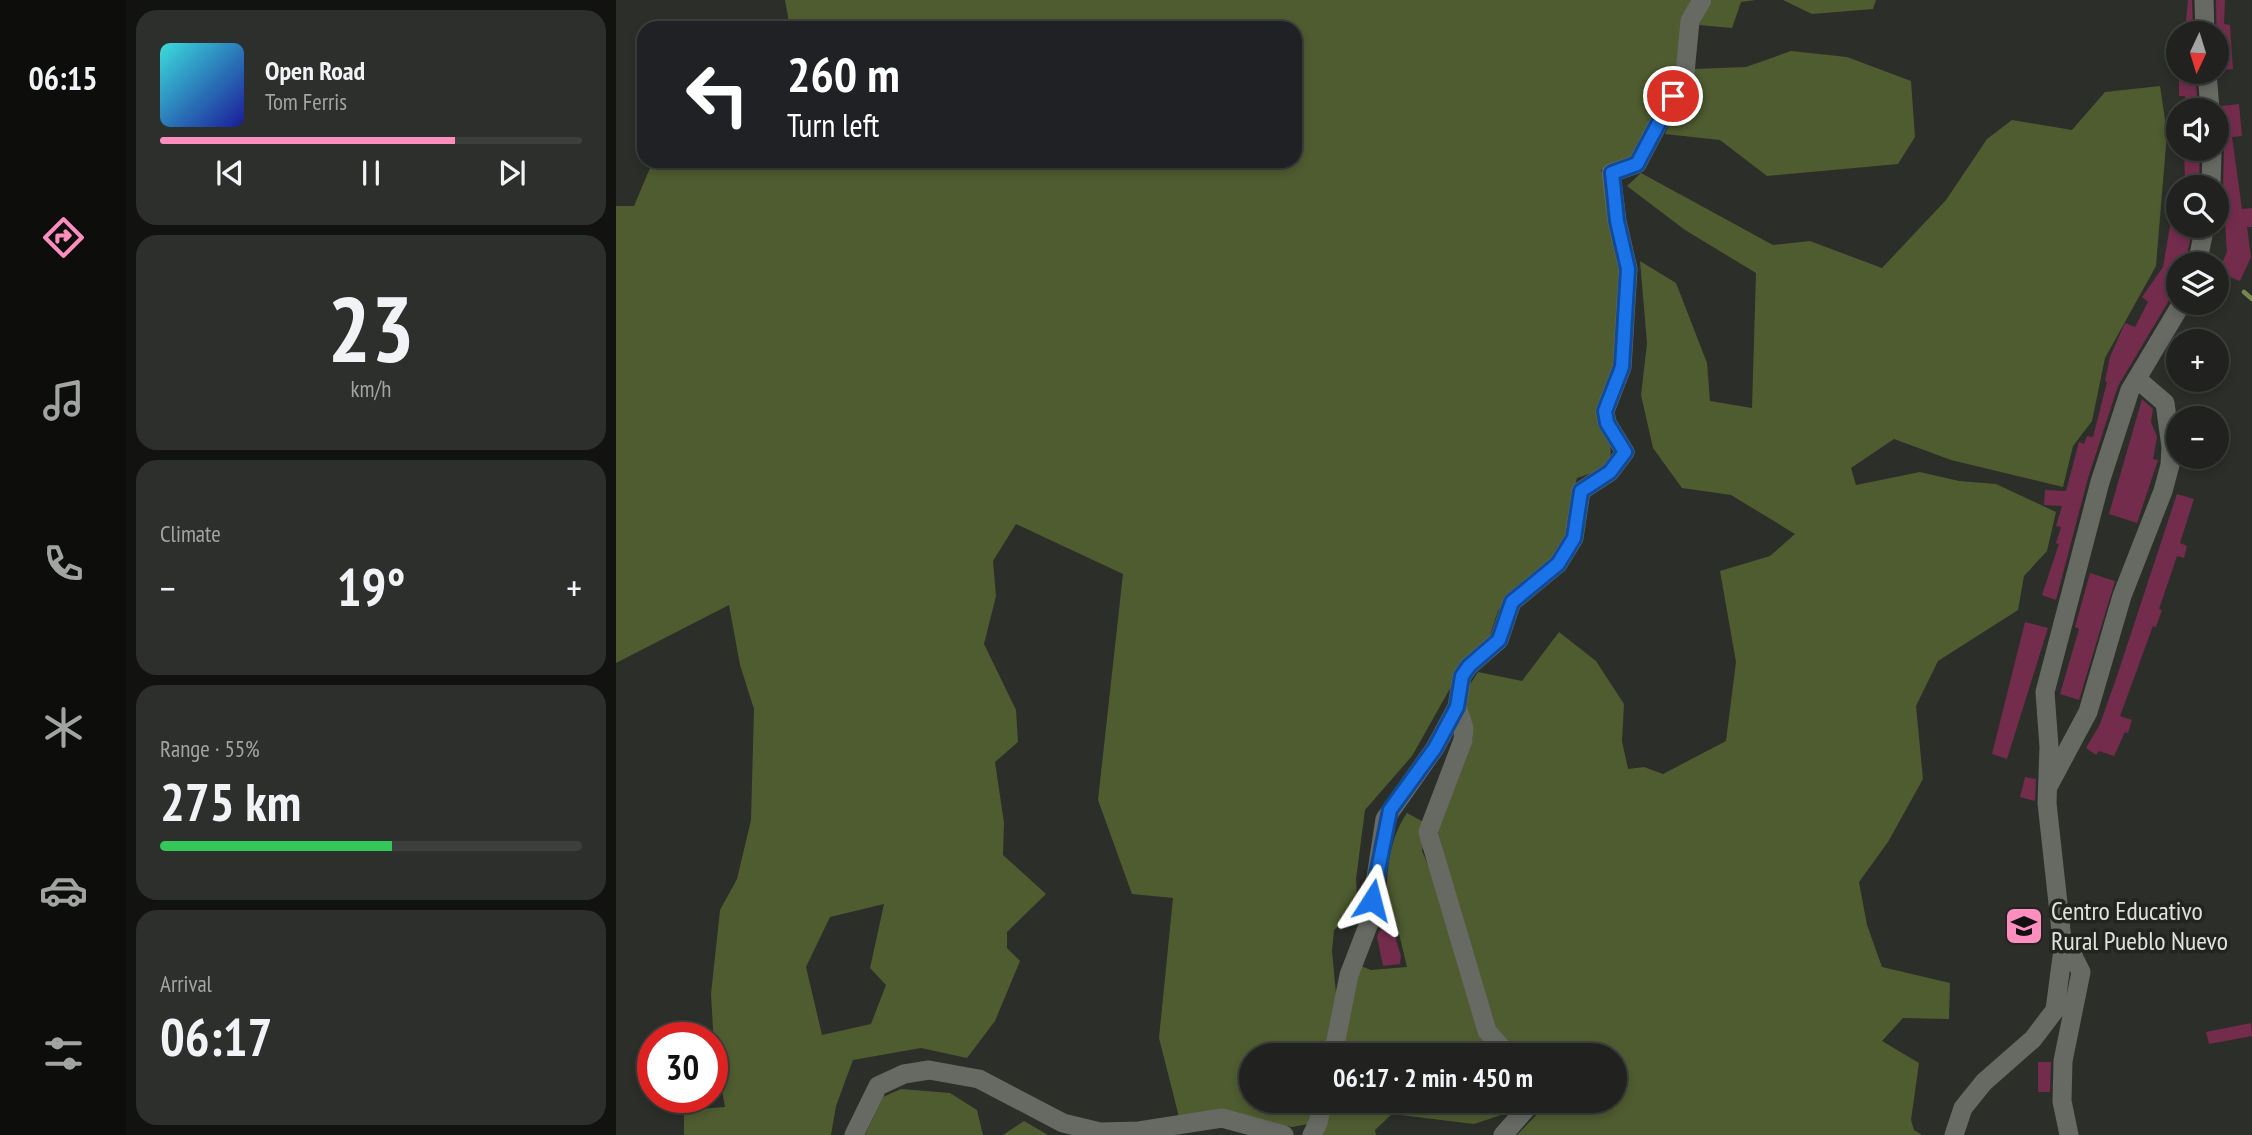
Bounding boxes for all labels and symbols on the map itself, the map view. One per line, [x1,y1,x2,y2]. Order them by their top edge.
north arrow [2166,21,2230,84]
pin [1643,66,1703,126]
position arrow [1335,863,1409,937]
place label: Centro Educativo Rural Pueblo Nuevo [2051,894,2228,957]
school or university icon: Centro Educativo Rural Pueblo Nuevo [2003,905,2045,947]
speed limit sign: 30 [637,1022,728,1113]

